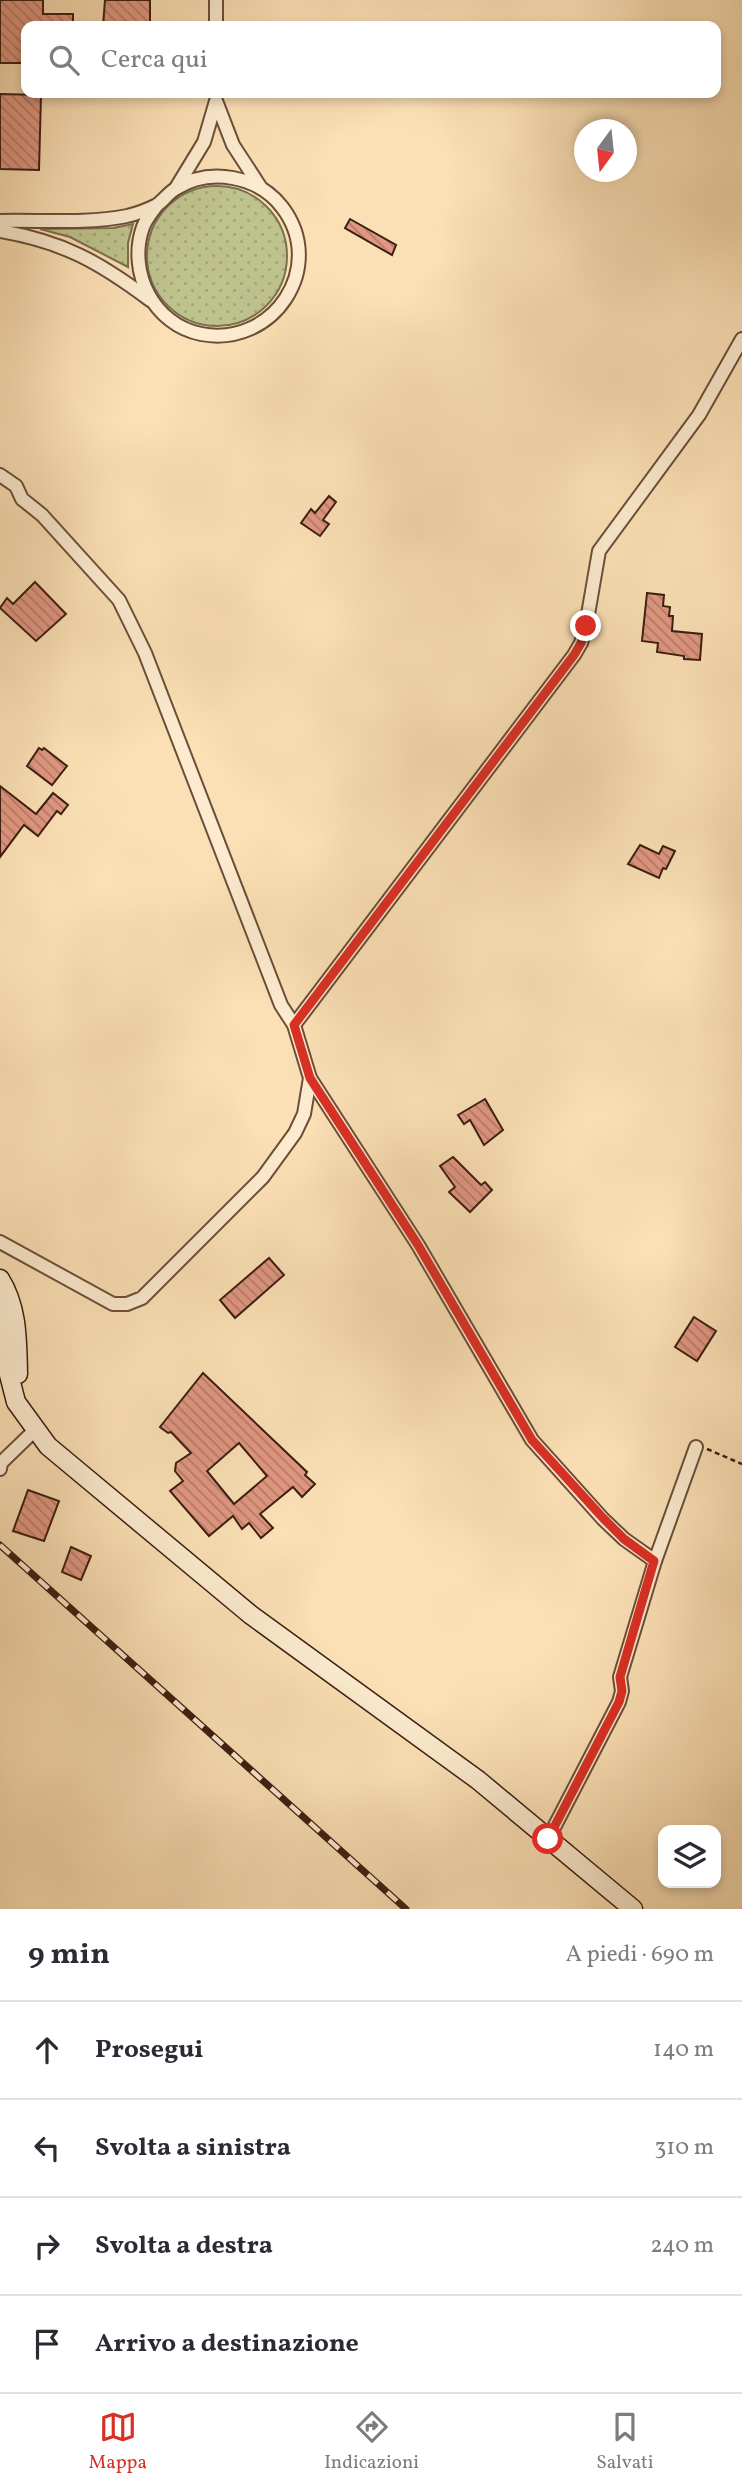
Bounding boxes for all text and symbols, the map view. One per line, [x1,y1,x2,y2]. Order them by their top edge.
search box [21,21,721,98]
icon: search [45,41,83,79]
text: Cerca qui [101,42,208,78]
north arrow [574,119,637,182]
route end [570,610,601,641]
route start [532,1823,563,1854]
map controls [658,1825,721,1888]
button: layers [658,1825,721,1888]
text: 9 min [28,1934,110,1976]
text: A piedi · 690 m [566,1939,714,1971]
icon: ahead [28,2031,66,2069]
text: Prosegui [95,2032,203,2068]
text: 140 m [653,2034,714,2066]
icon: left [28,2129,66,2167]
text: Svolta a sinistra [95,2130,291,2166]
text: 310 m [654,2132,714,2164]
icon: right [28,2227,66,2265]
text: Svolta a destra [95,2228,273,2264]
text: 240 m [650,2230,714,2262]
icon: arrive [28,2325,66,2363]
text: Arrivo a destinazione [95,2326,359,2362]
tab: Mappa [89,2408,147,2476]
tab: Indicazioni [324,2408,419,2476]
tab: Salvati [596,2408,653,2476]

